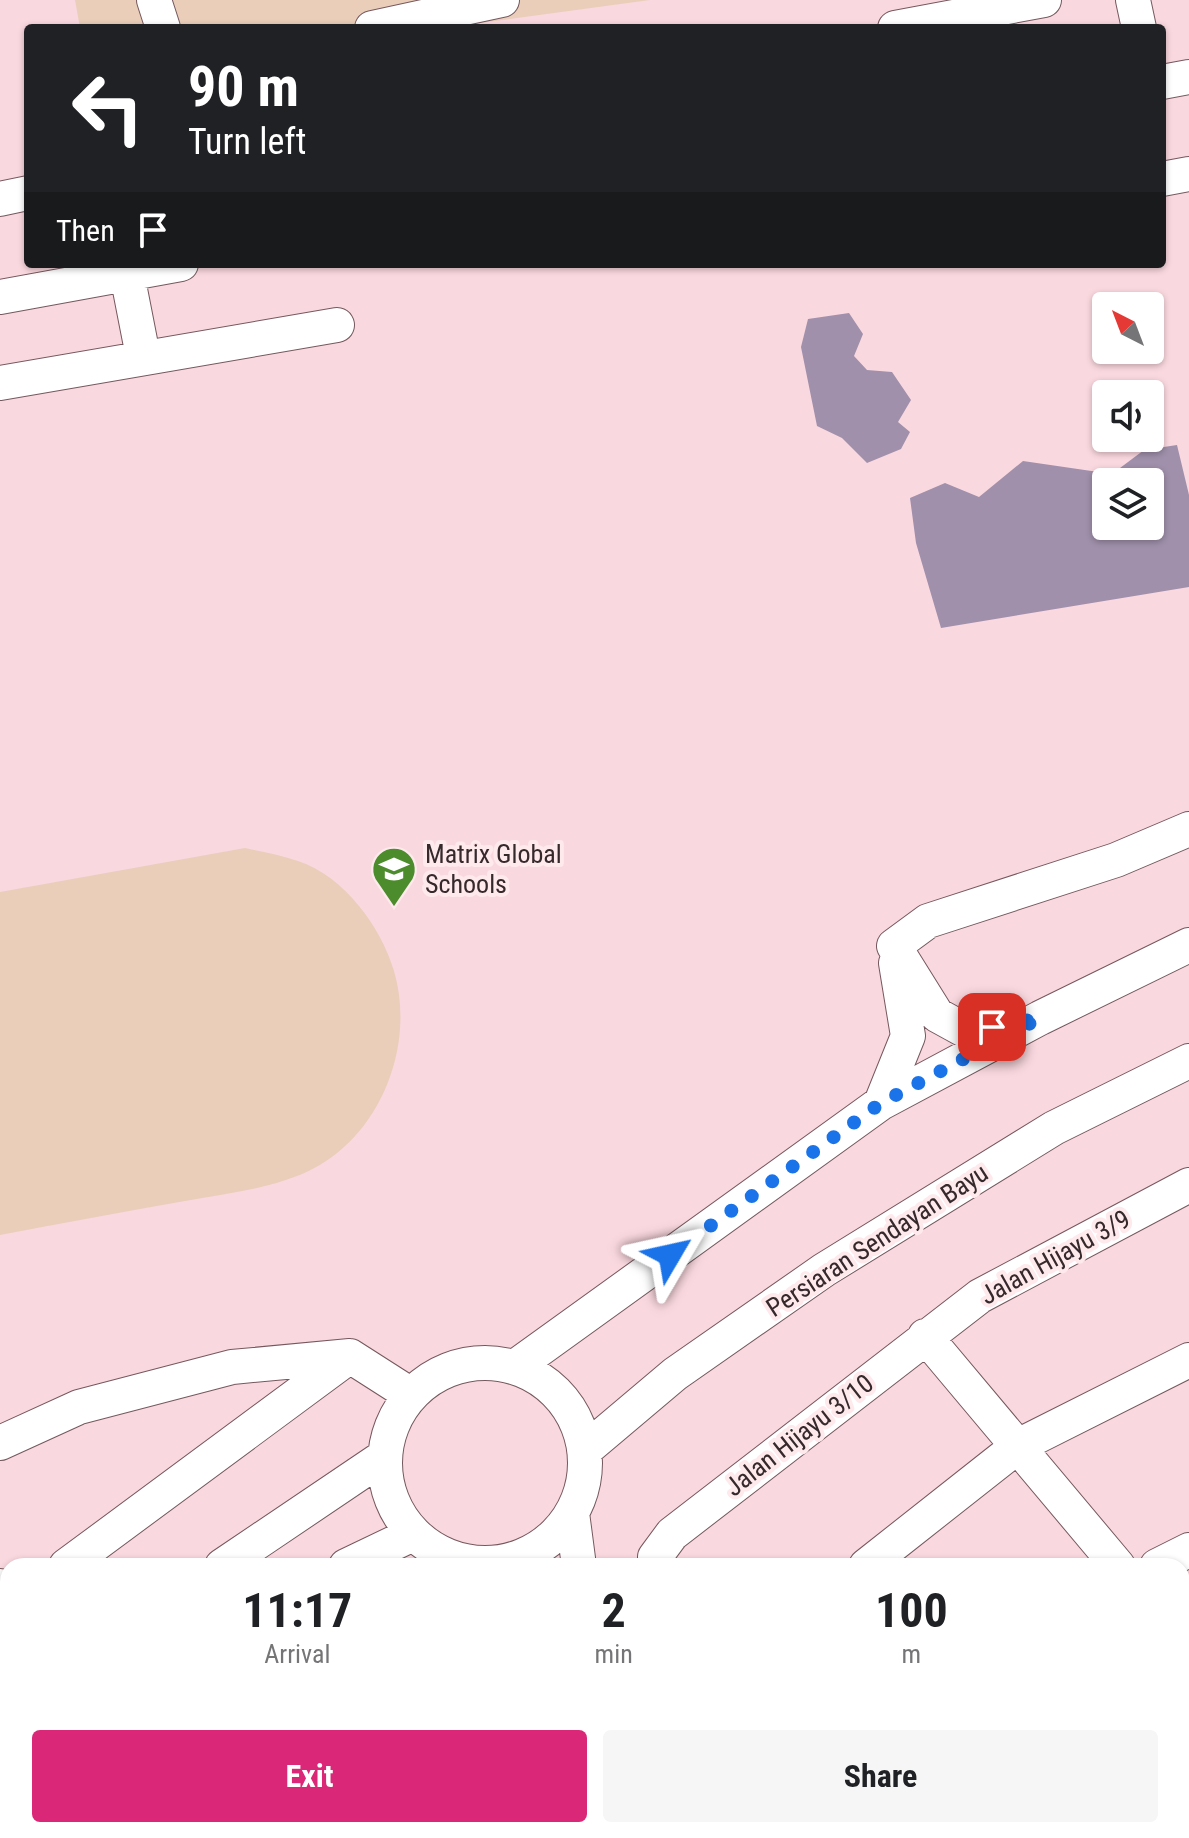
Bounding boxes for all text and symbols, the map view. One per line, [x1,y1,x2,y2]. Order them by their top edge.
text: 90 m [188,54,299,120]
icon: left [56,56,160,160]
text: Turn left [188,121,306,163]
icon: arrive [131,208,175,252]
text: Then [56,213,115,248]
north arrow [1092,292,1164,364]
map controls [1092,292,1164,540]
button: sound [1092,380,1164,452]
button: layers [1092,468,1164,540]
place label: Matrix Global Schools [425,839,562,899]
school or university icon: Matrix Global Schools [370,845,418,908]
pin [958,993,1026,1061]
icon: arrive [970,1005,1014,1049]
street label: Persiaran Sendayan Bayu [761,1157,993,1323]
street label: Jalan Hijayu 3/9 [975,1203,1135,1311]
position arrow [628,1213,712,1297]
street label: Jalan Hijayu 3/10 [719,1368,879,1502]
text: 11:17 [242,1582,352,1639]
text: 2 [602,1582,626,1639]
text: 100 [875,1582,948,1639]
text: Arrival [264,1639,330,1669]
text: min [595,1639,633,1669]
text: m [902,1639,921,1669]
button: Exit [32,1730,587,1822]
button: Share [603,1730,1158,1822]

